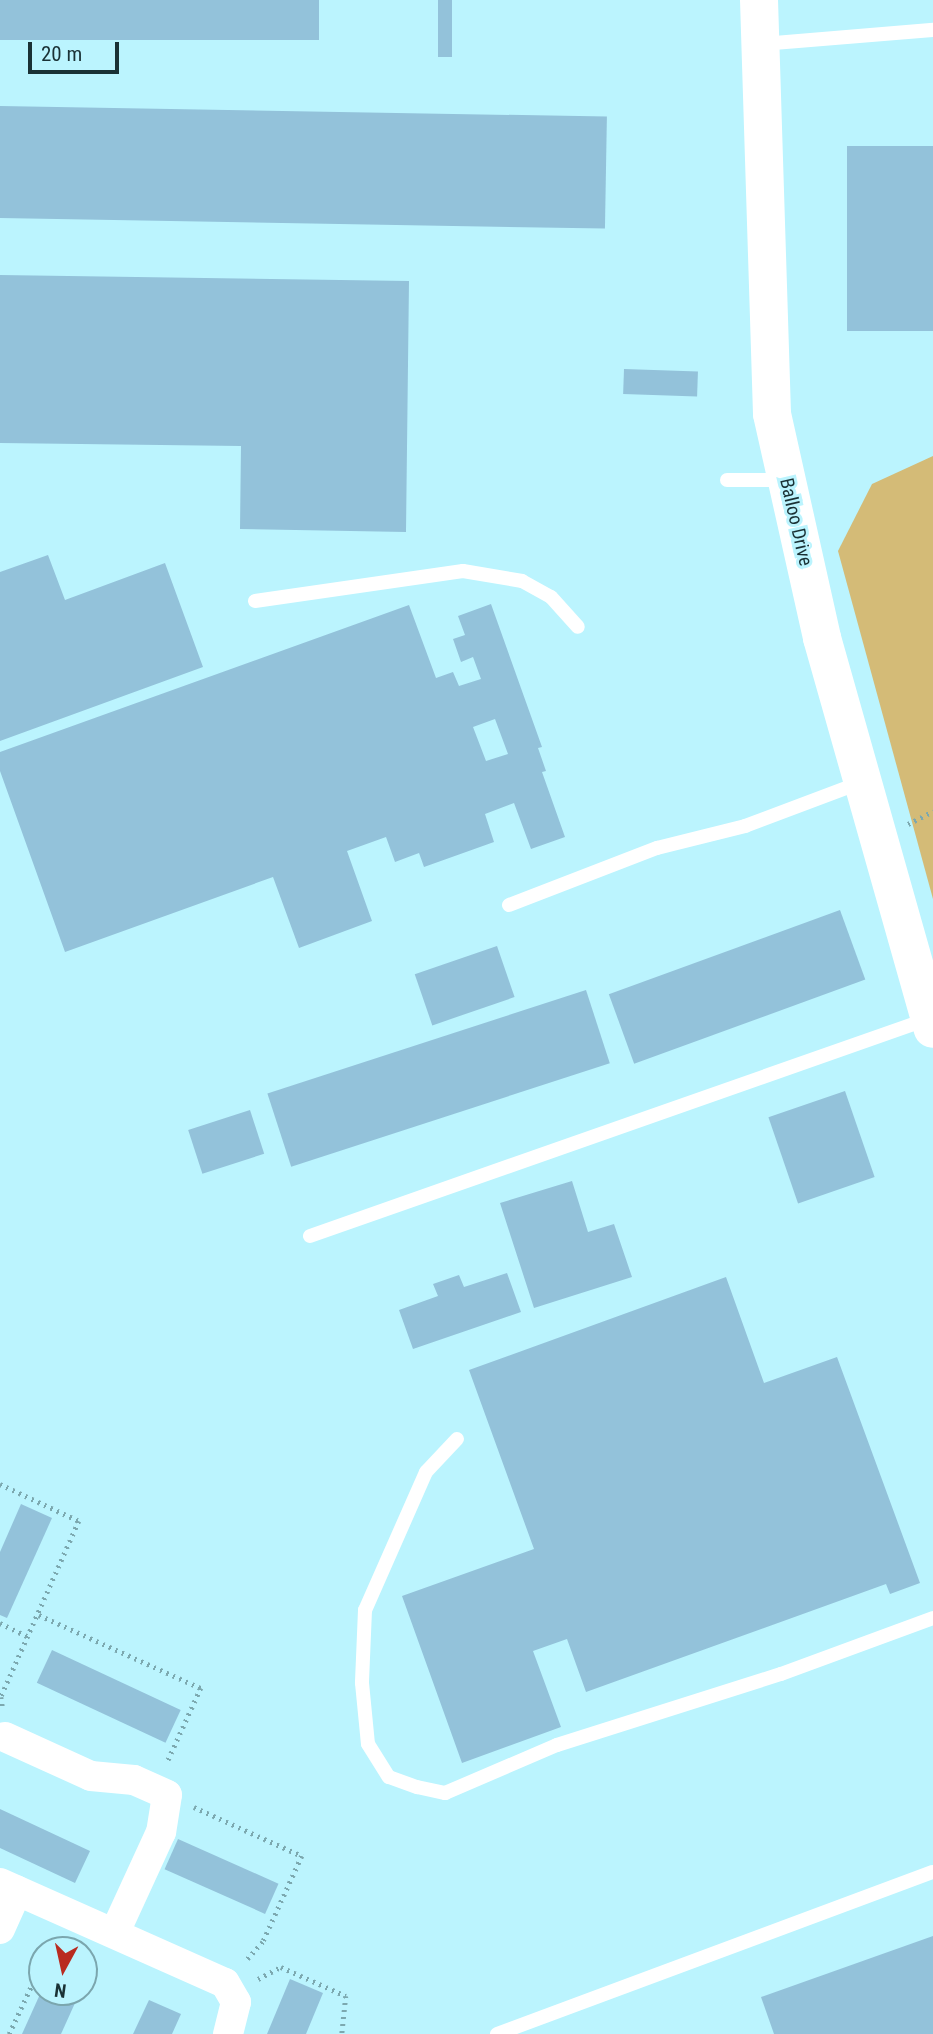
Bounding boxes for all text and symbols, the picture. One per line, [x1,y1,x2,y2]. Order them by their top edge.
scale bar [32,28,122,72]
text: 20 m [41,42,82,66]
street label: Balloo Drive [775,476,817,568]
north arrow [28,1936,98,2006]
text: N [53,1978,68,2003]

